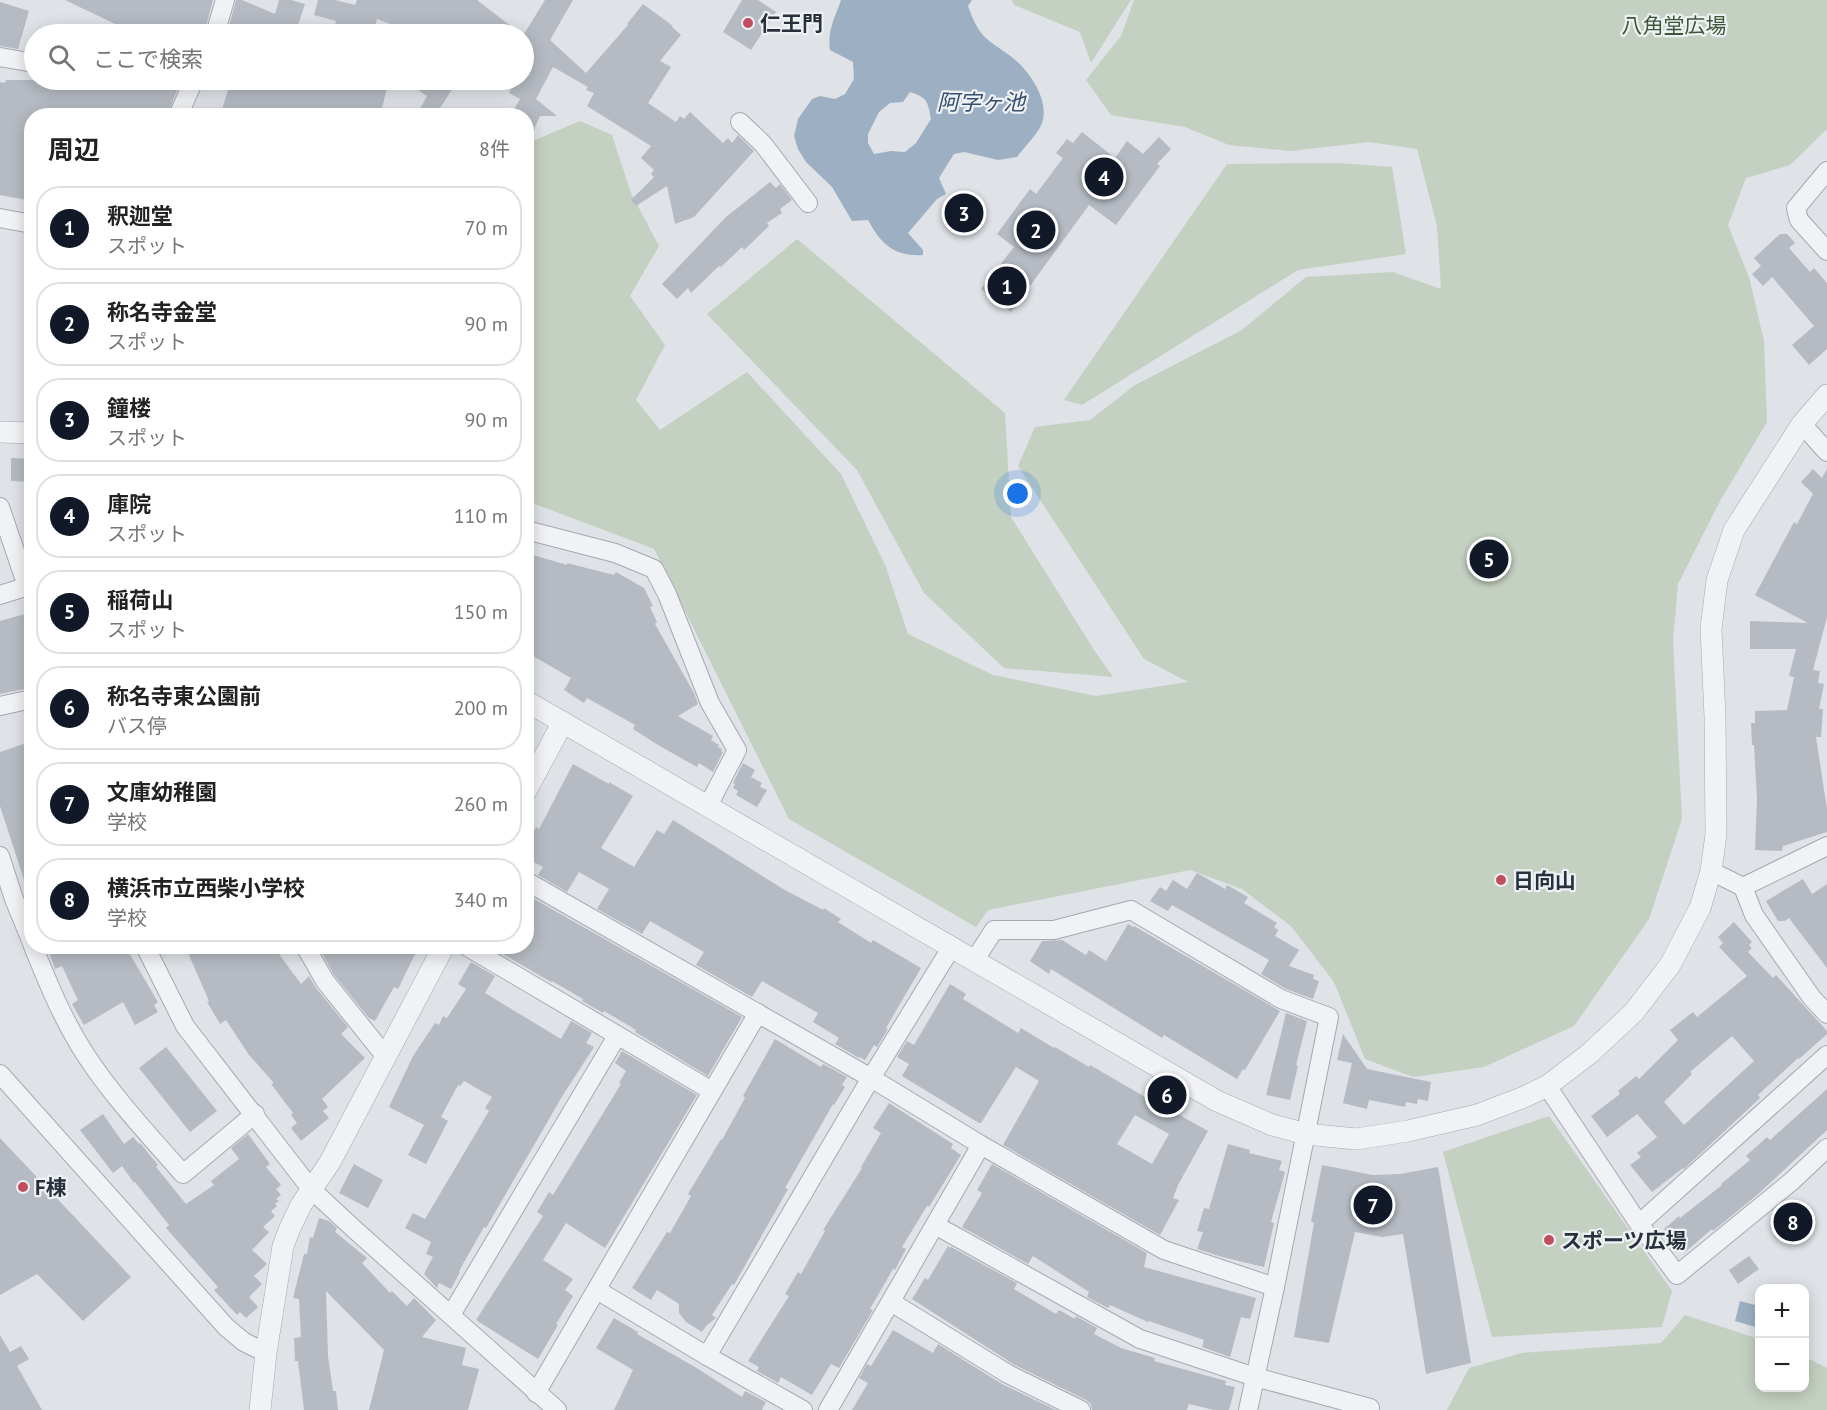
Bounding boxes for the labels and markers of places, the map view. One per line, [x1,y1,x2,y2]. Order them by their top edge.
place label: 仁王門 [760,10,823,37]
marker: 仁王門 [741,16,755,30]
pin: 4 [1084,154,1124,200]
pin: 3 [944,190,984,236]
pin: 2 [1016,208,1056,252]
pin: 1 [988,264,1026,308]
pin: 5 [1470,536,1508,582]
place label: 日向山 [1513,867,1576,894]
marker: 日向山 [1494,873,1508,887]
pin: 6 [1148,1072,1186,1118]
place label: F棟 [35,1174,67,1201]
marker: F棟 [16,1180,30,1194]
pin: 7 [1354,1182,1392,1228]
pin: 8 [1774,1200,1812,1244]
place label: スポーツ広場 [1561,1227,1687,1254]
marker: スポーツ広場 [1542,1233,1556,1247]

